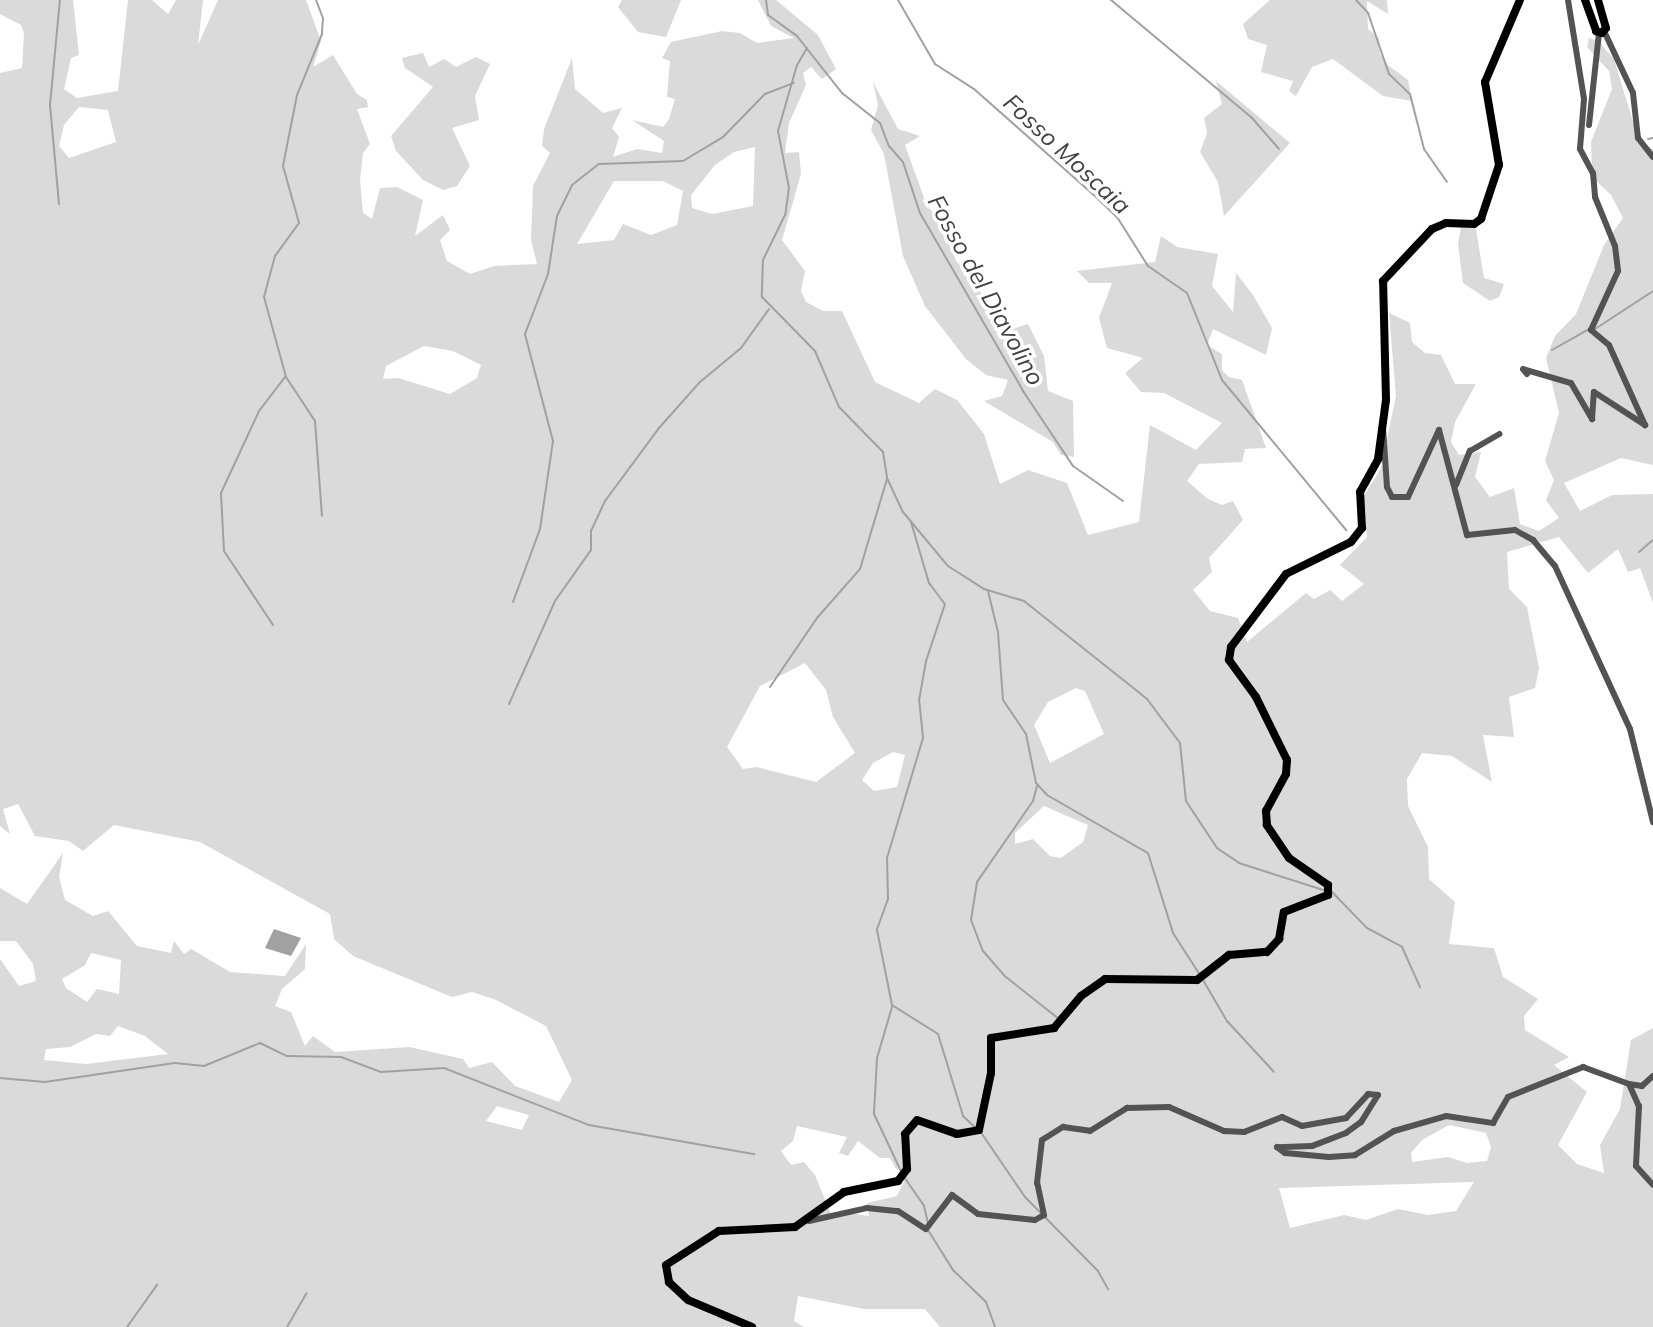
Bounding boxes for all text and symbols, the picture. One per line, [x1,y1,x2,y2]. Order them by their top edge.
water label: Fosso Moscaia [998,88,1136,220]
water label: Fosso del Diavolino [922,190,1050,390]

